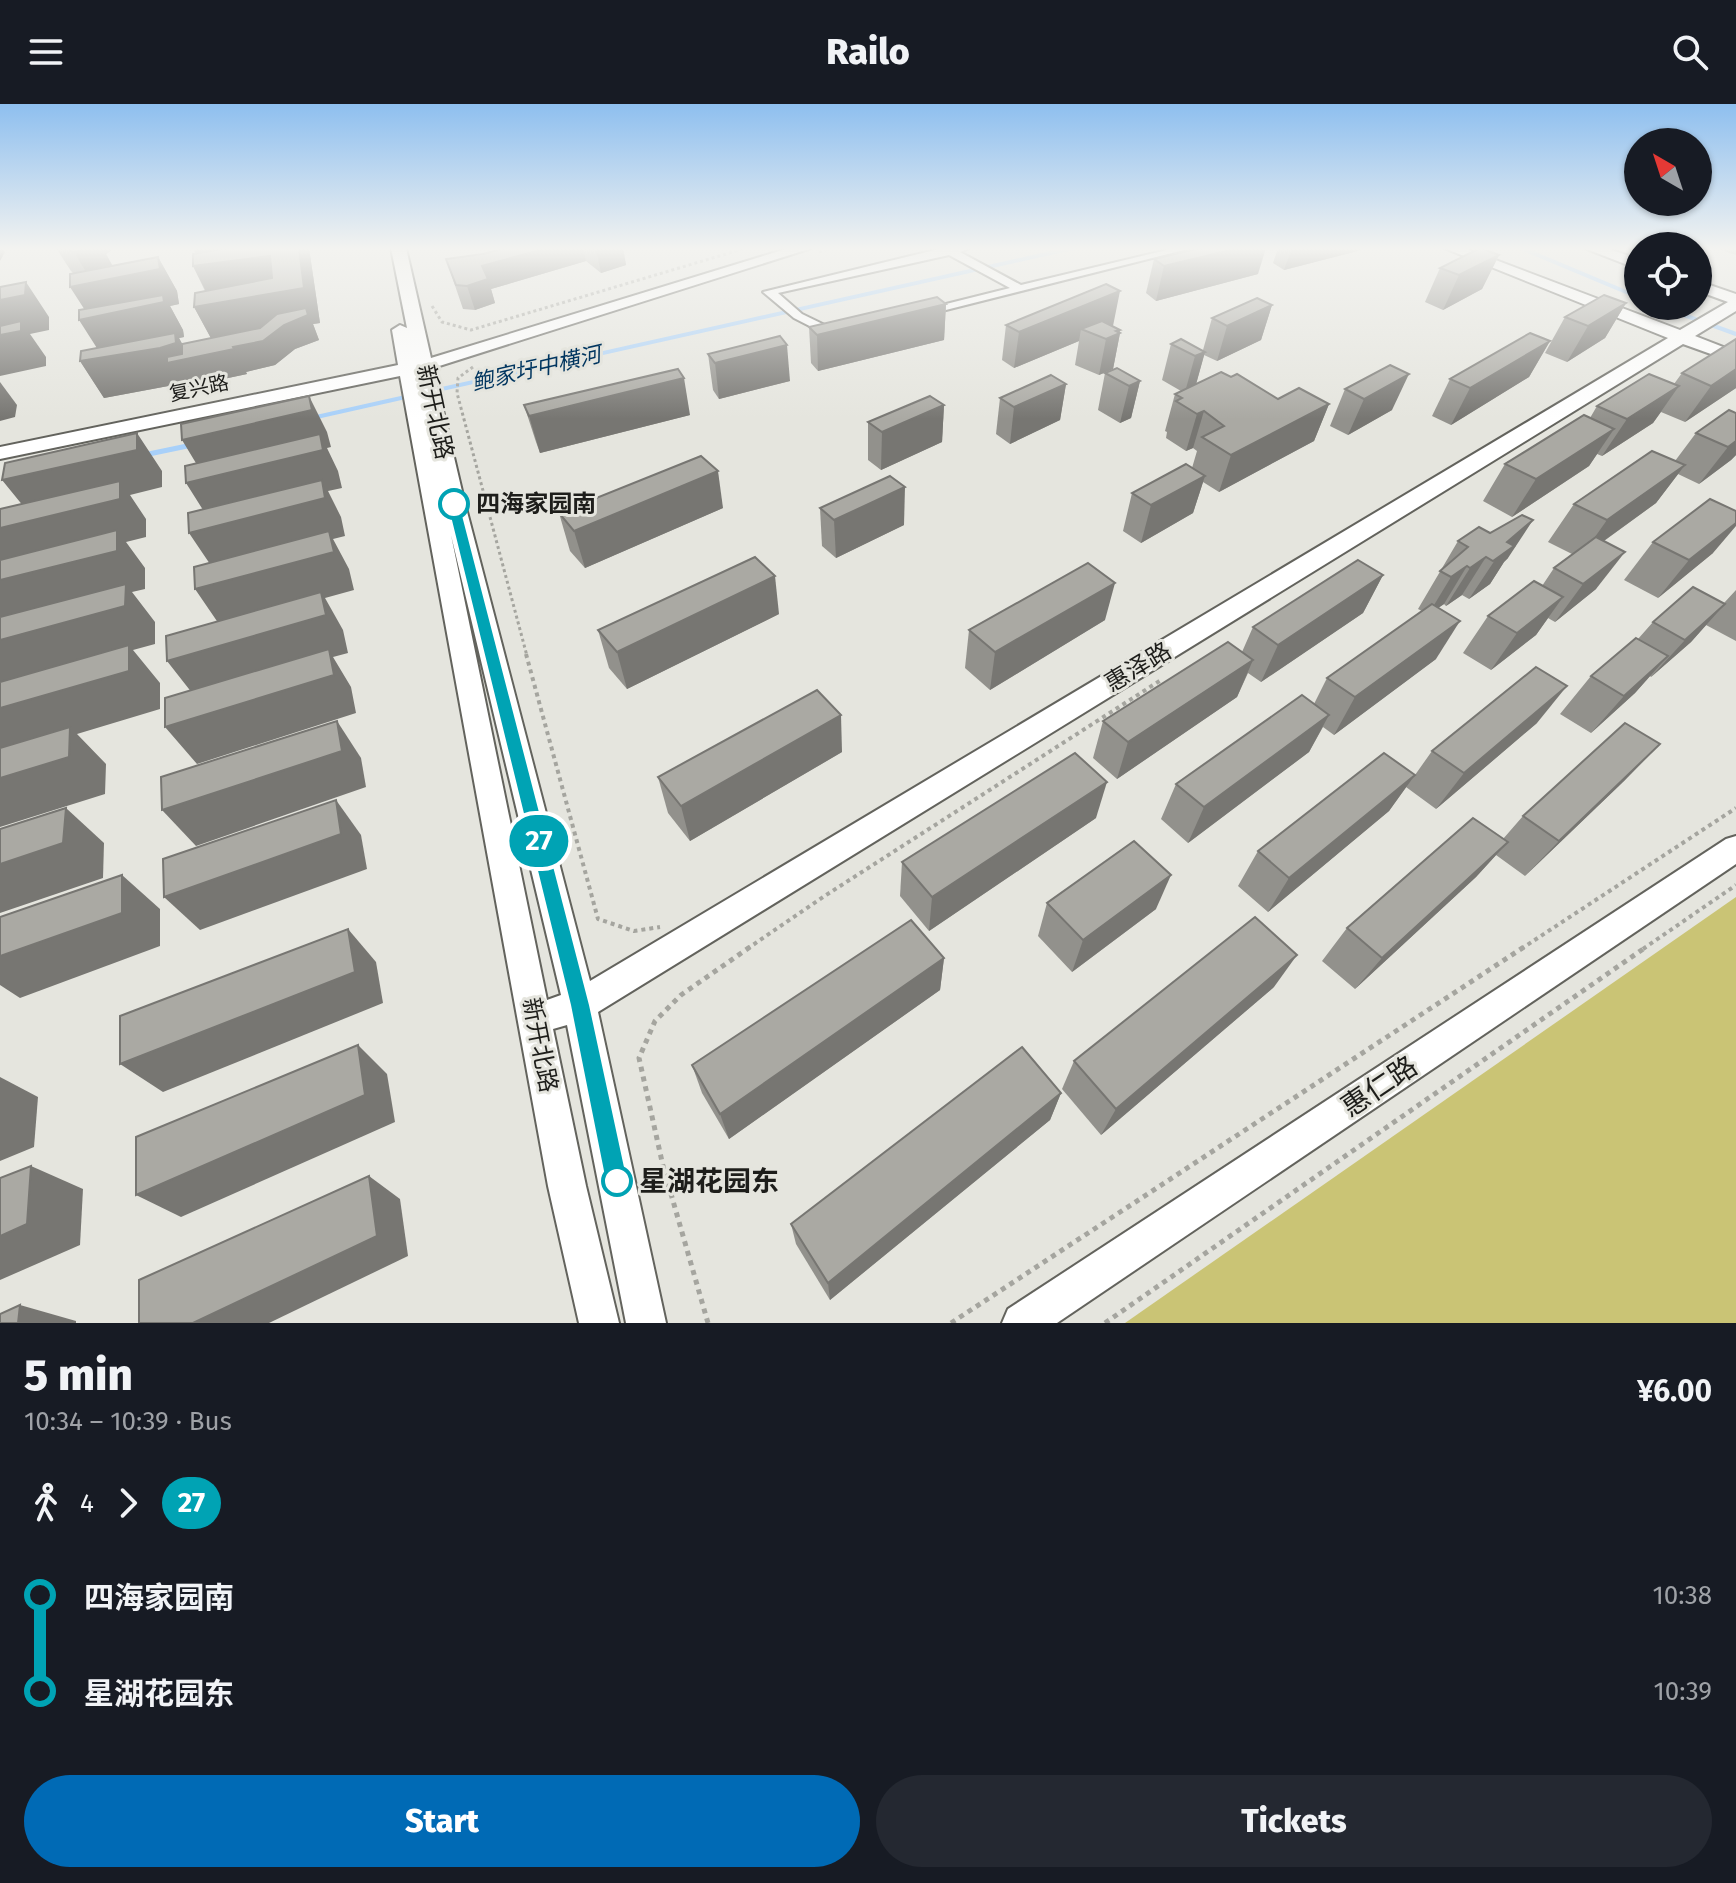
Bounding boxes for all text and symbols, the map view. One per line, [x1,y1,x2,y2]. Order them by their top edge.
icon: menu [24,30,68,74]
text: Railo [826,30,910,74]
icon: search [1668,30,1712,74]
north arrow [1624,128,1712,216]
map controls [1624,128,1712,320]
button: locate [1624,232,1712,320]
water label: 鲍家圩中横河 [469,340,607,396]
street label: 新开北路 [411,362,459,462]
street label: 复兴路 [167,370,231,406]
marker: 四海家园南 [439,489,469,519]
place label: 四海家园南 [476,490,596,518]
street label: 惠泽路 [1100,636,1176,698]
line badge: 27 [503,815,575,867]
text: 27 [525,824,553,857]
street label: 新开北路 [517,995,563,1095]
street label: 惠仁路 [1335,1049,1423,1124]
place label: 星湖花园东 [639,1165,779,1198]
marker: 星湖花园东 [602,1166,632,1196]
text: 5 min [24,1349,133,1402]
text: ¥6.00 [1637,1373,1712,1409]
text: 10:34 – 10:39 · Bus [24,1406,232,1437]
icon: walk [24,1481,68,1525]
icon: forward [106,1481,150,1525]
text: 27 [178,1486,205,1519]
text: 4 [80,1488,94,1519]
text: 四海家园南 [84,1580,234,1616]
text: 10:38 [1652,1580,1712,1611]
text: 星湖花园东 [84,1676,234,1712]
text: 10:39 [1653,1676,1712,1707]
button: Start [24,1775,860,1867]
button: Tickets [876,1775,1712,1867]

